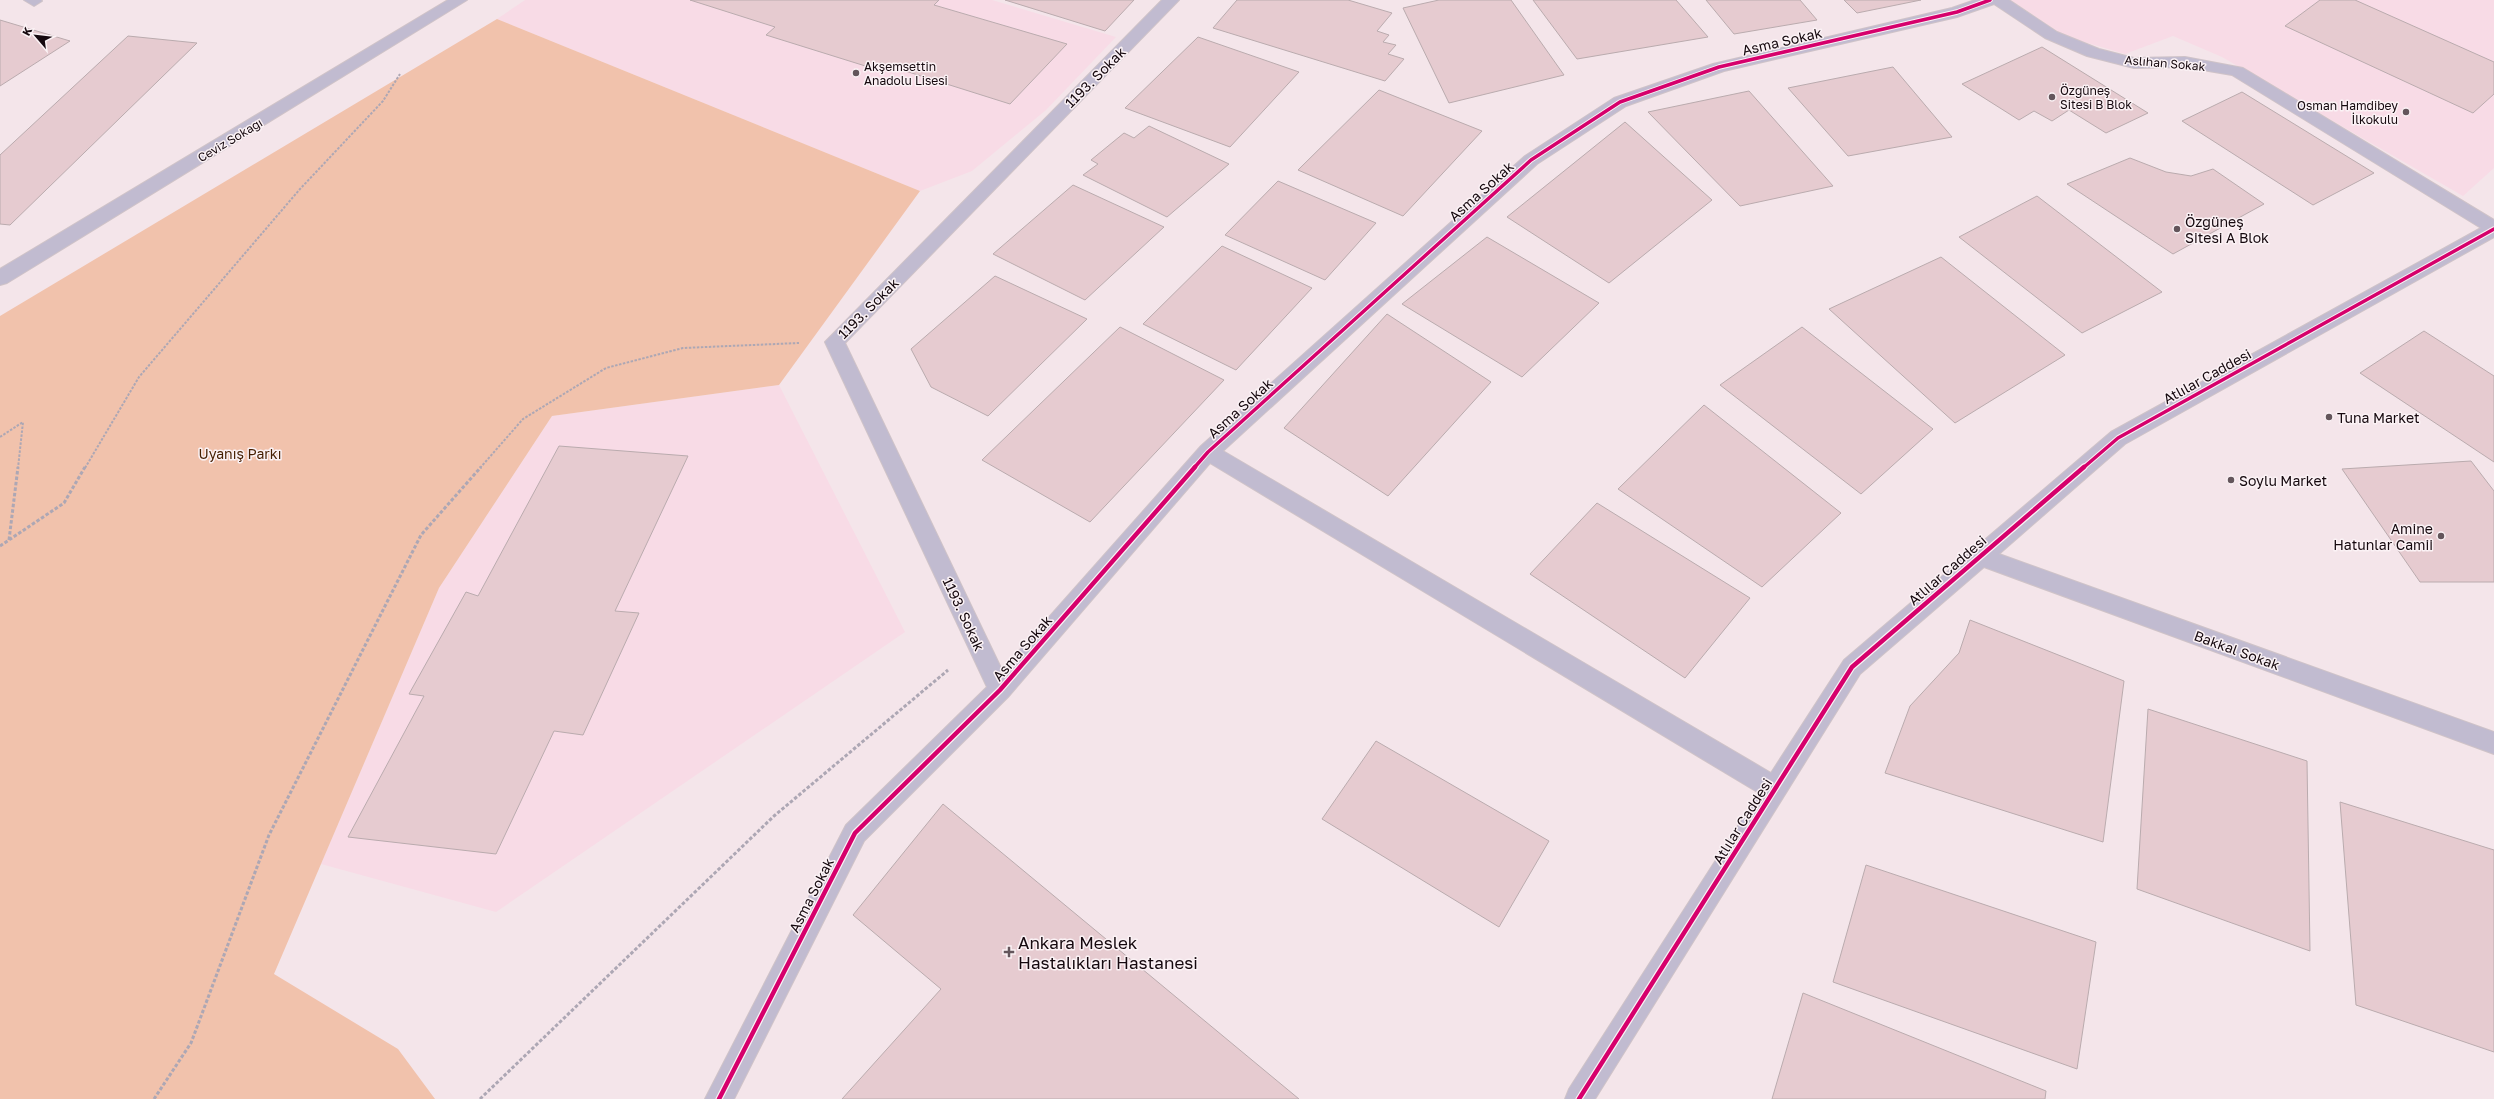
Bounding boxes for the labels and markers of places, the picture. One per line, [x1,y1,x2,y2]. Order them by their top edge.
place label: Akşemsettin Anadolu Lisesi [864,59,948,88]
marker: Akşemsettin Anadolu Lisesi [851,68,861,78]
place label: Özgüneş Sitesi B Blok [2060,83,2132,112]
marker: Özgüneş Sitesi B Blok [2047,92,2057,102]
place label: Osman Hamdibey İlkokulu [2297,98,2398,127]
marker: Osman Hamdibey İlkokulu [2401,107,2411,117]
place label: Özgüneş Sitesi A Blok [2185,213,2269,246]
marker: Özgüneş Sitesi A Blok [2172,224,2182,234]
place label: Tuna Market [2337,409,2420,426]
marker: Tuna Market [2324,412,2334,422]
place label: Soylu Market [2239,472,2327,489]
marker: Soylu Market [2226,475,2236,485]
place label: Amine Hatunlar Camii [2333,520,2433,553]
marker: Amine Hatunlar Camii [2436,531,2446,541]
place label: Ankara Meslek Hastalıkları Hastanesi [1018,932,1198,973]
marker: Ankara Meslek Hastalıkları Hastanesi [1003,946,1015,958]

